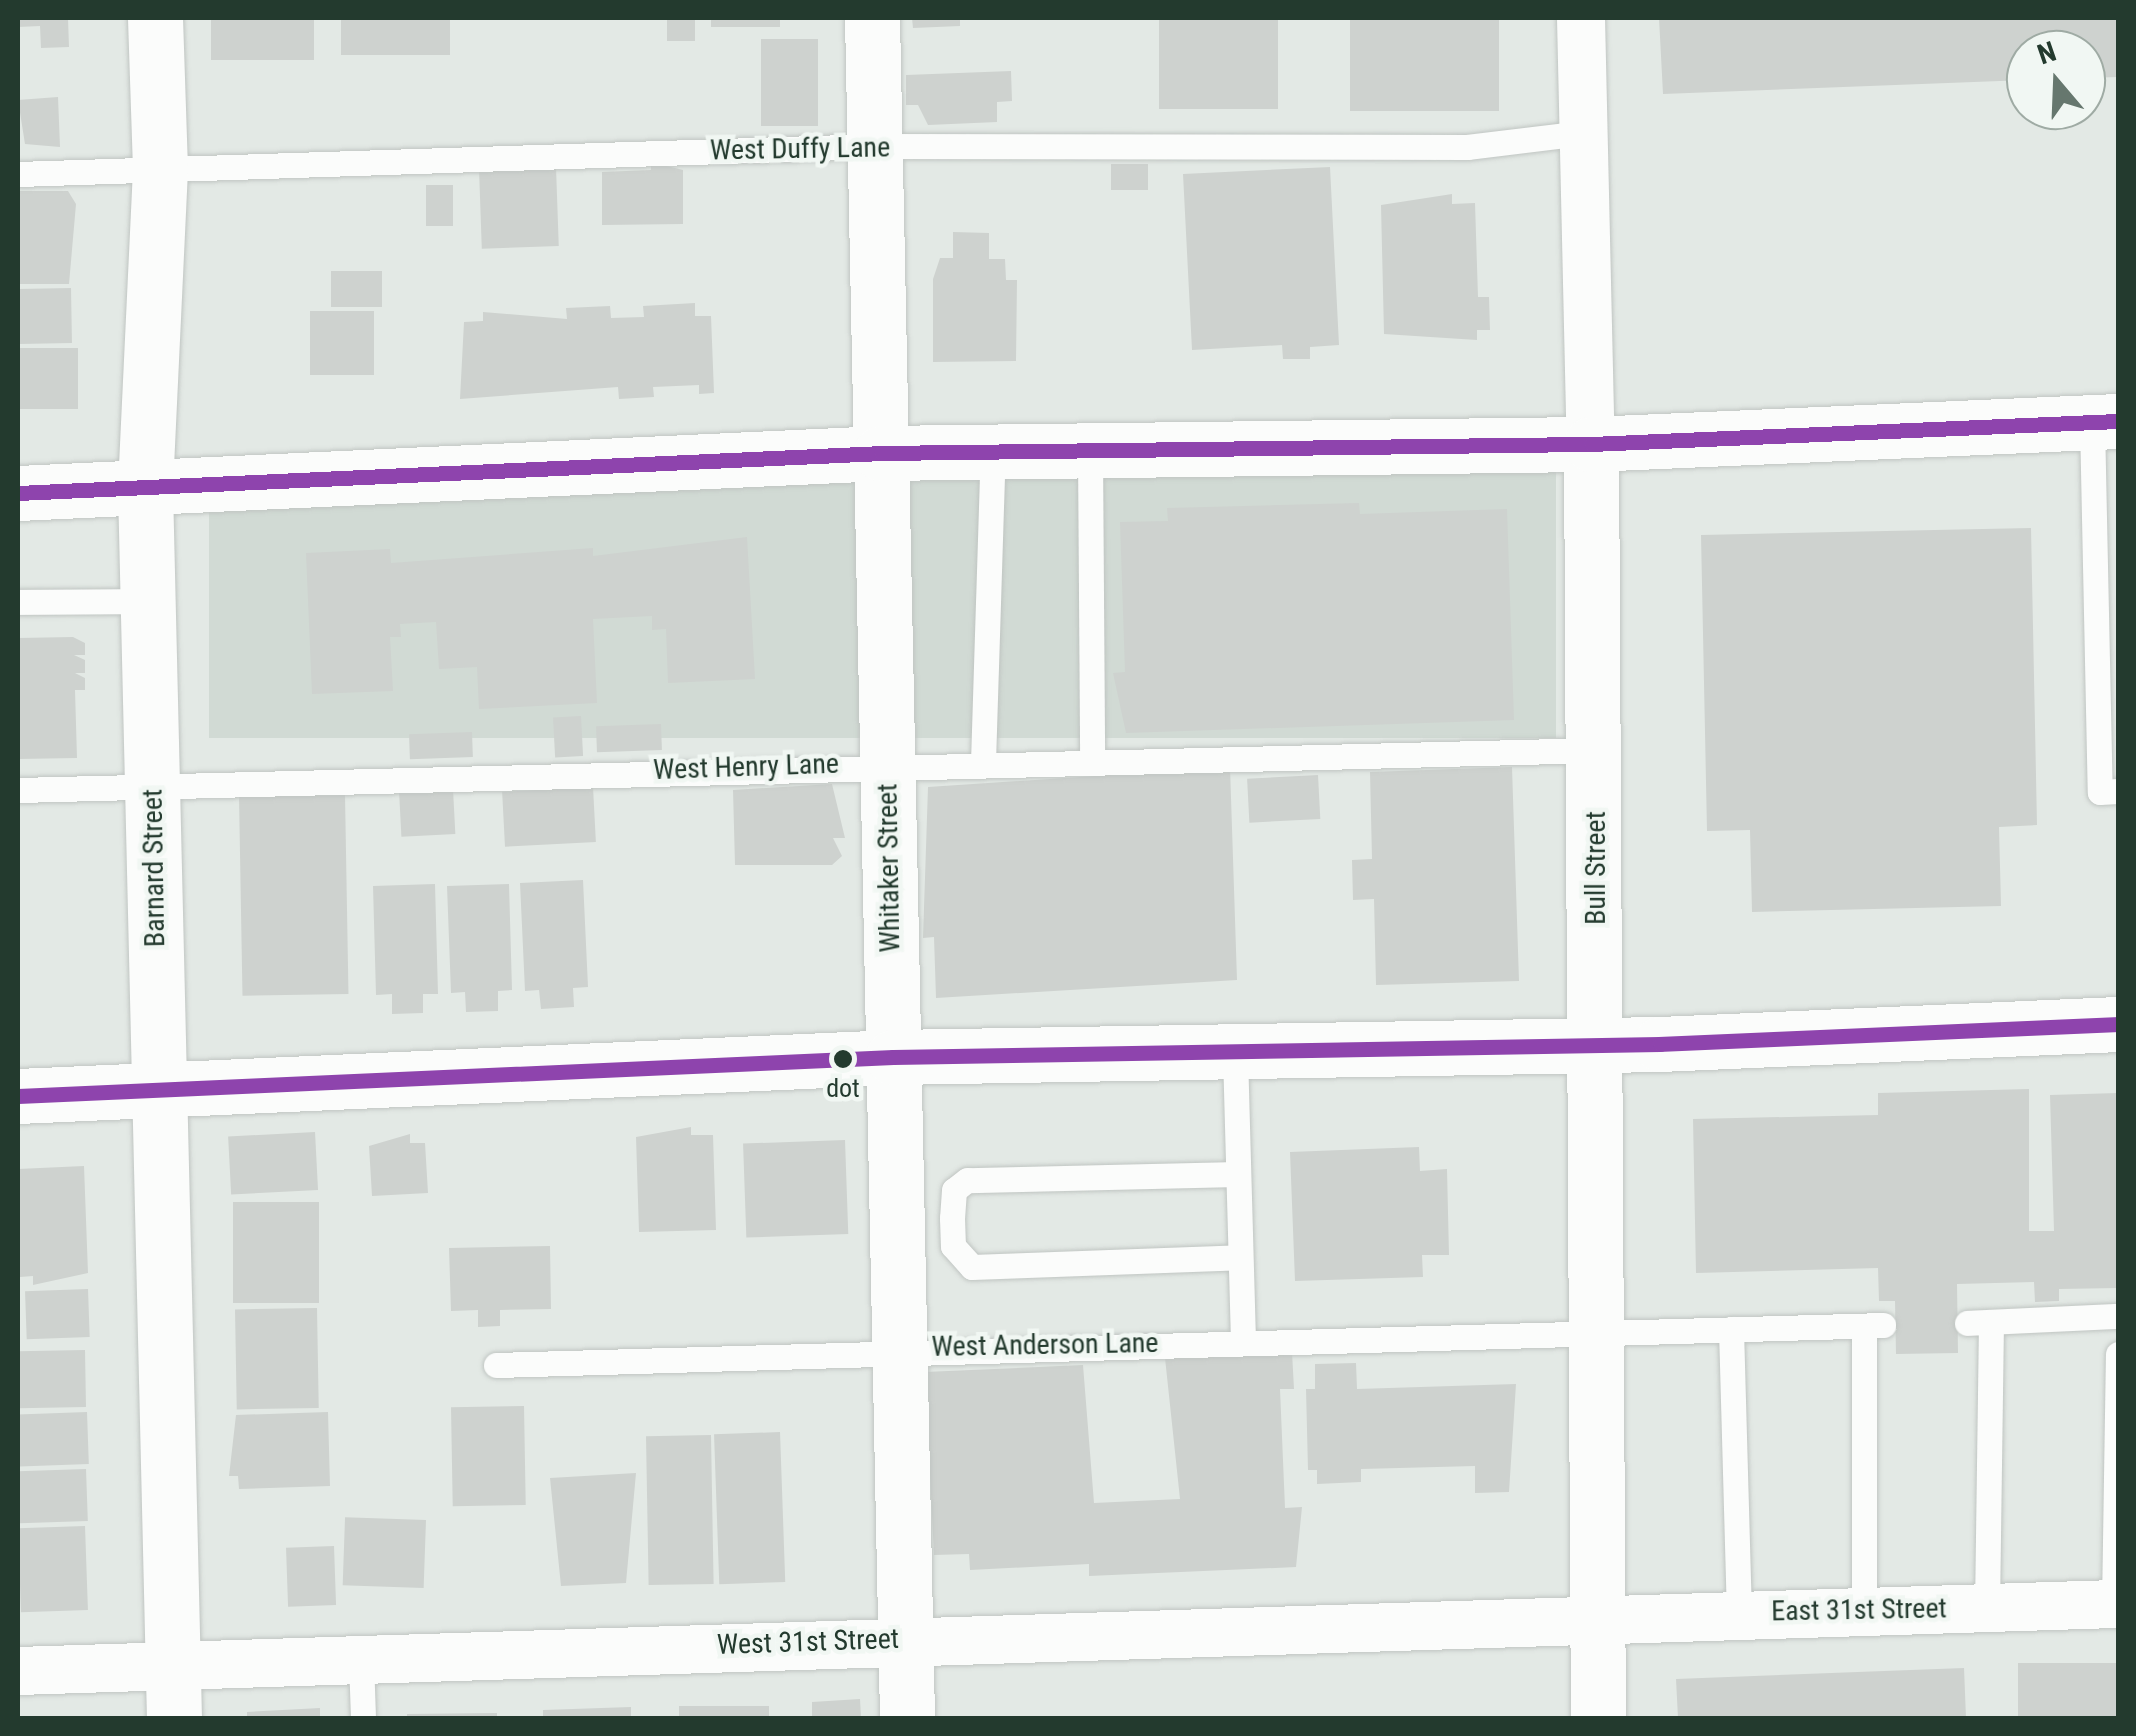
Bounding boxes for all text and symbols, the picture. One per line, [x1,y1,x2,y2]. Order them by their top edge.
north arrow [2006,30,2106,130]
text: N [2033,35,2060,71]
street label: West Duffy Lane [710,131,890,167]
street label: West Henry Lane [653,747,839,787]
street label: Whitaker Street [871,783,907,953]
street label: Barnard Street [136,789,172,947]
street label: Bull Street [1579,811,1613,925]
marker: dot [833,1049,853,1069]
place label: dot [826,1073,860,1105]
street label: West Anderson Lane [931,1326,1159,1364]
street label: East 31st Street [1771,1592,1947,1628]
street label: West 31st Street [716,1622,900,1662]

